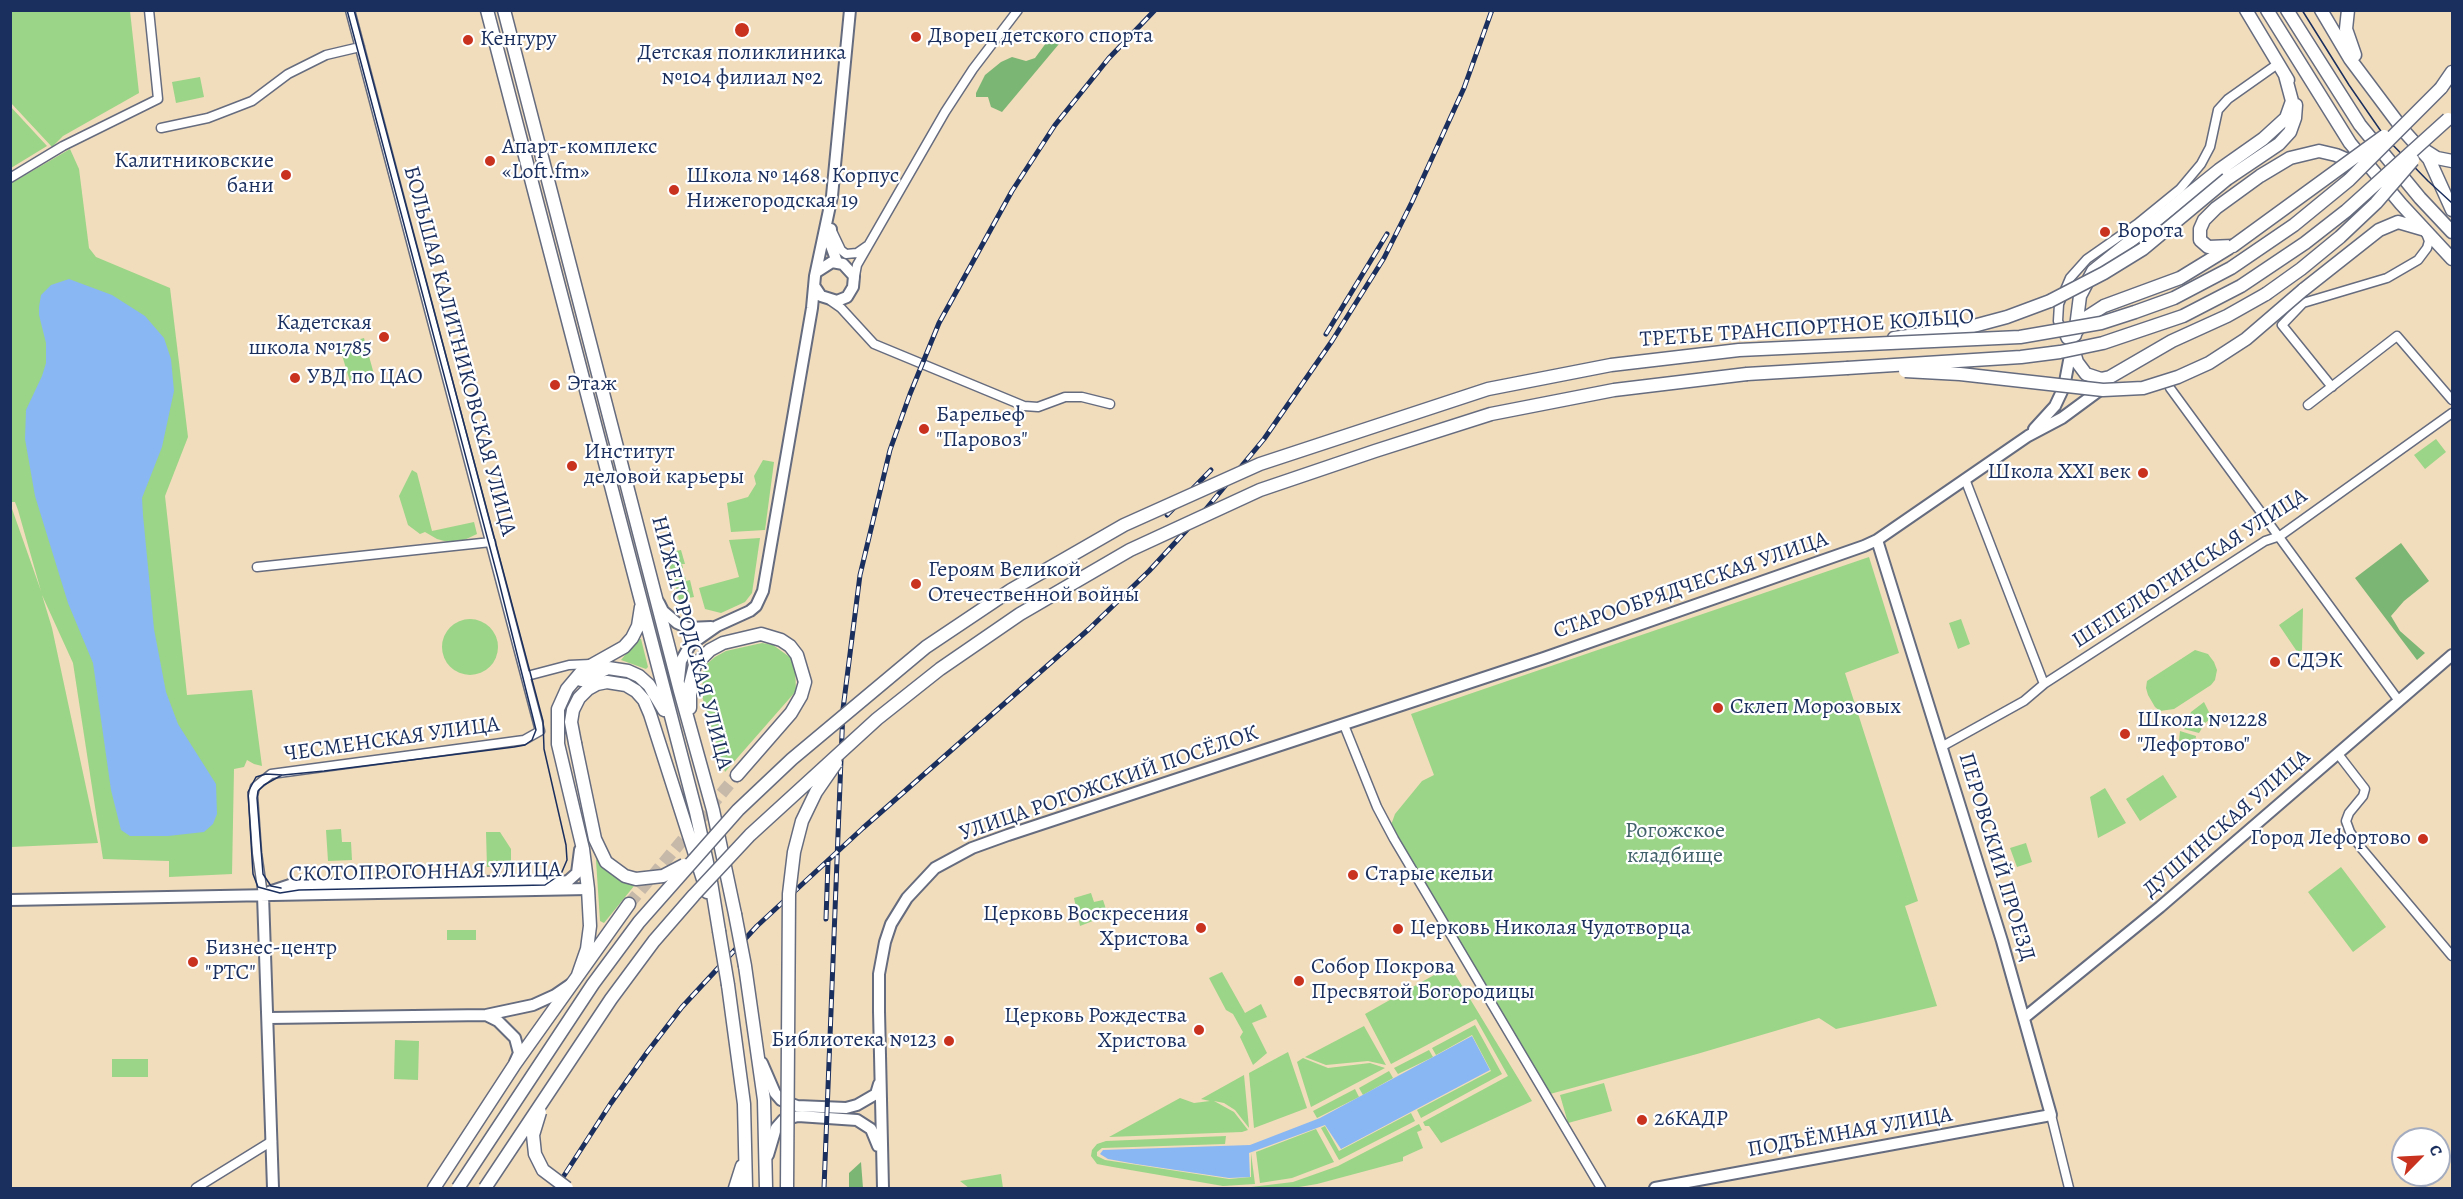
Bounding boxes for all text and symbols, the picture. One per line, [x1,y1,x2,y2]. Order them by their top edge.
marker: Детская поликлиника №104 филиал №2 [733,21,751,39]
place label: Дворец детского спорта [928,24,1153,50]
place label: Кенгуру [480,27,557,53]
marker: Дворец детского спорта [909,30,923,44]
marker: Кенгуру [461,33,475,47]
place label: Детская поликлиника №104 филиал №2 [638,41,846,92]
place label: Апарт-комплекс «Loft.fm» [502,135,658,186]
place label: Калитниковские бани [114,149,274,200]
marker: Апарт-комплекс «Loft.fm» [483,154,497,168]
street label: БОЛЬШАЯ КАЛИТНИКОВСКАЯ УЛИЦА [397,163,521,539]
place label: Школа № 1468. Корпус Нижегородская 19 [686,164,899,216]
marker: Калитниковские бани [279,168,293,182]
marker: Школа № 1468. Корпус Нижегородская 19 [667,183,681,197]
place label: Ворота [2117,219,2184,245]
marker: Ворота [2098,225,2112,239]
street label: ТРЕТЬЕ ТРАНСПОРТНОЕ КОЛЬЦО [1639,304,1975,354]
place label: Кадетская школа №1785 [249,311,372,362]
marker: Кадетская школа №1785 [377,330,391,344]
place label: УВД по ЦАО [307,365,423,391]
marker: УВД по ЦАО [288,371,302,385]
place label: Этаж [567,372,617,398]
marker: Этаж [548,378,562,392]
place label: Барельеф "Паровоз" [936,403,1028,454]
marker: Барельеф "Паровоз" [917,422,931,436]
place label: Институт деловой карьеры [584,440,744,492]
marker: Институт деловой карьеры [565,459,579,473]
place label: Школа XXI век [1987,460,2131,486]
marker: Школа XXI век [2136,466,2150,480]
street label: ШЕПЕЛЮГИНСКАЯ УЛИЦА [2068,483,2312,655]
street label: НИЖЕГОРОДСКАЯ УЛИЦА [644,513,738,773]
street label: СТАРООБРЯДЧЕСКАЯ УЛИЦА [1550,527,1832,645]
place label: Героям Великой Отечественной войны [928,558,1139,610]
marker: Героям Великой Отечественной войны [909,577,923,591]
place label: СДЭК [2287,649,2342,675]
marker: СДЭК [2268,655,2282,669]
place label: Склеп Морозовых [1730,695,1901,721]
marker: Склеп Морозовых [1711,701,1725,715]
place label: Школа №1228 "Лефортово" [2137,708,2268,760]
street label: ЧЕСМЕНСКАЯ УЛИЦА [283,712,501,768]
street label: УЛИЦА РОГОЖСКИЙ ПОСЁЛОК [956,720,1262,848]
marker: Школа №1228 "Лефортово" [2118,727,2132,741]
street label: ДУШИНСКАЯ УЛИЦА [2138,744,2316,904]
street label: ПЕРОВСКИЙ ПРОЕЗД [1952,750,2040,964]
park label: Рогожское кладбище [1625,819,1725,870]
place label: Город Лефортово [2250,826,2411,852]
marker: Город Лефортово [2416,832,2430,846]
street label: СКОТОПРОГОННАЯ УЛИЦА [289,857,561,889]
place label: Старые кельи [1365,862,1494,888]
marker: Старые кельи [1346,868,1360,882]
place label: Церковь Воскресения Христова [983,902,1189,954]
place label: Церковь Николая Чудотворца [1410,916,1691,942]
marker: Церковь Воскресения Христова [1194,921,1208,935]
marker: Церковь Николая Чудотворца [1391,922,1405,936]
place label: Бизнес-центр "РТС" [205,936,337,987]
marker: Бизнес-центр "РТС" [186,955,200,969]
place label: Собор Покрова Пресвятой Богородицы [1311,955,1535,1006]
marker: Собор Покрова Пресвятой Богородицы [1292,974,1306,988]
place label: Церковь Рождества Христова [1004,1004,1187,1056]
marker: Церковь Рождества Христова [1192,1023,1206,1037]
place label: Библиотека №123 [771,1028,937,1054]
marker: Библиотека №123 [942,1034,956,1048]
street label: ПОДЪЁМНАЯ УЛИЦА [1746,1102,1954,1164]
place label: 26КАДР [1654,1107,1728,1133]
marker: 26КАДР [1635,1113,1649,1127]
north arrow [2391,1127,2451,1187]
text: С [2424,1142,2448,1159]

